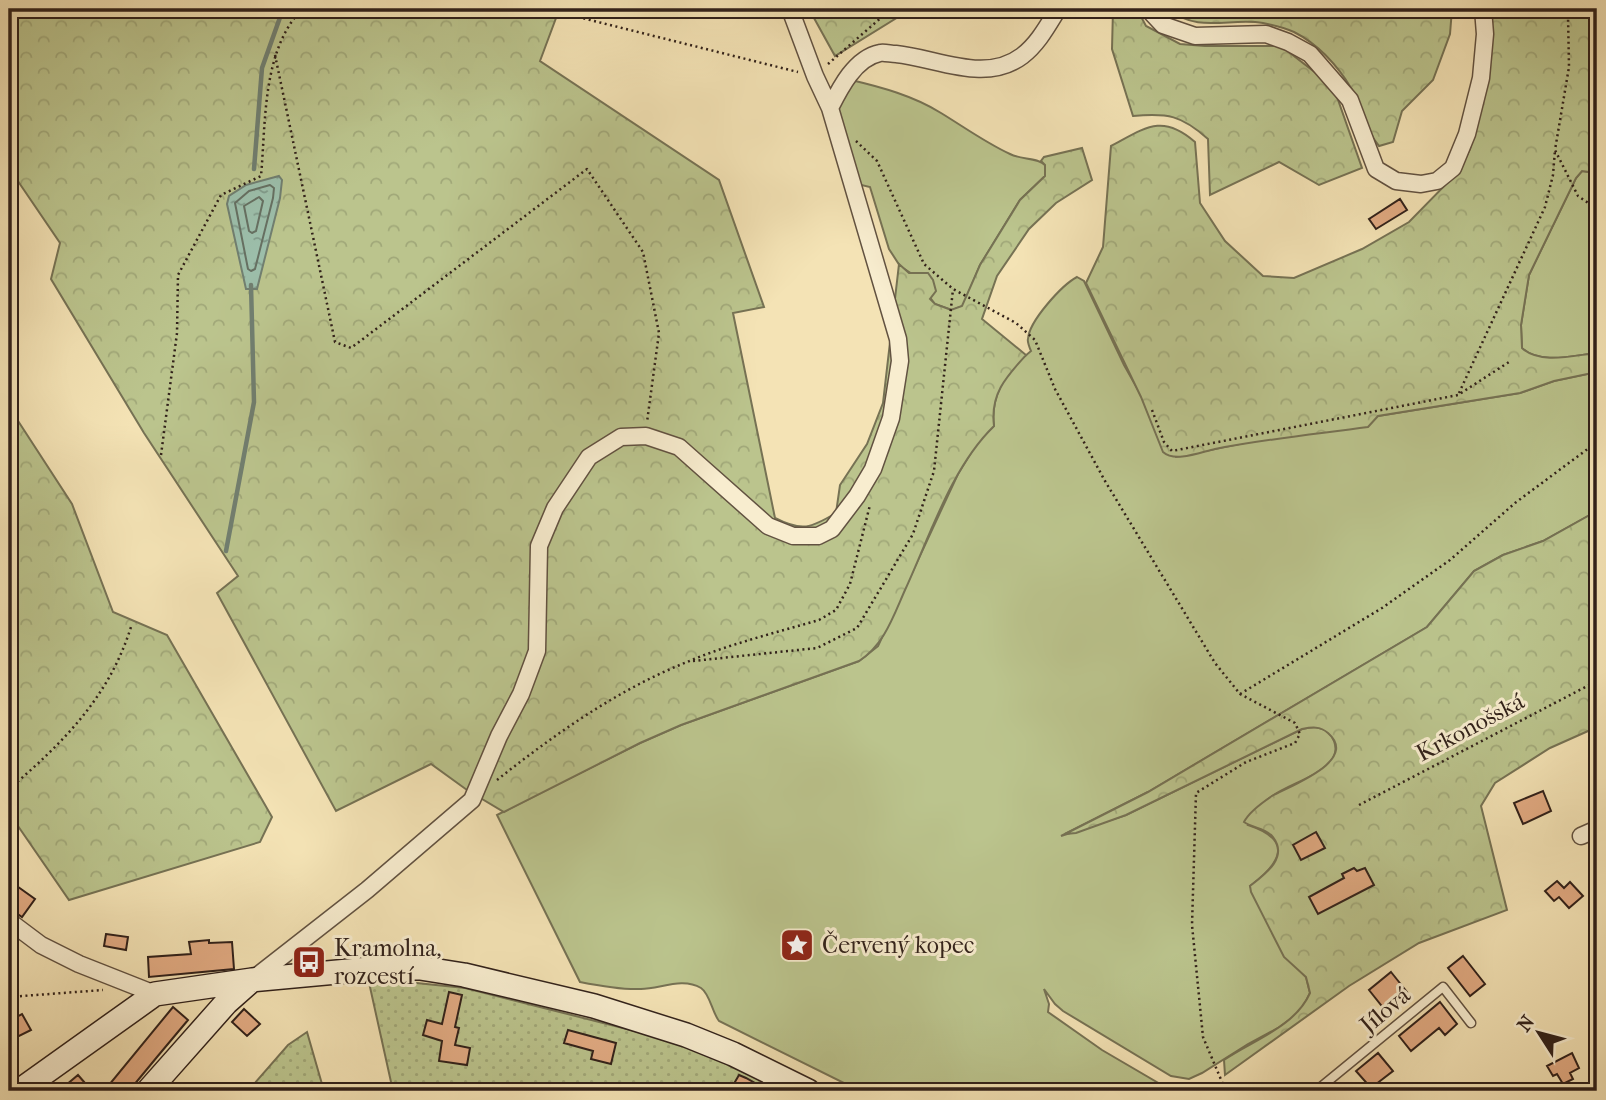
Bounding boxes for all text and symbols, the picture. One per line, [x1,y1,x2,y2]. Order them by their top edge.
street label: Krkonošská [1411,686,1530,767]
place icon: Červený kopec [778,926,816,964]
place label: Červený kopec [822,930,974,959]
place label: Kramolna, rozcestí [334,934,441,990]
bus stop icon: Kramolna, rozcestí [290,943,328,981]
street label: Jílová [1353,980,1416,1040]
north arrow [1504,998,1574,1068]
text: N [1513,1011,1540,1036]

